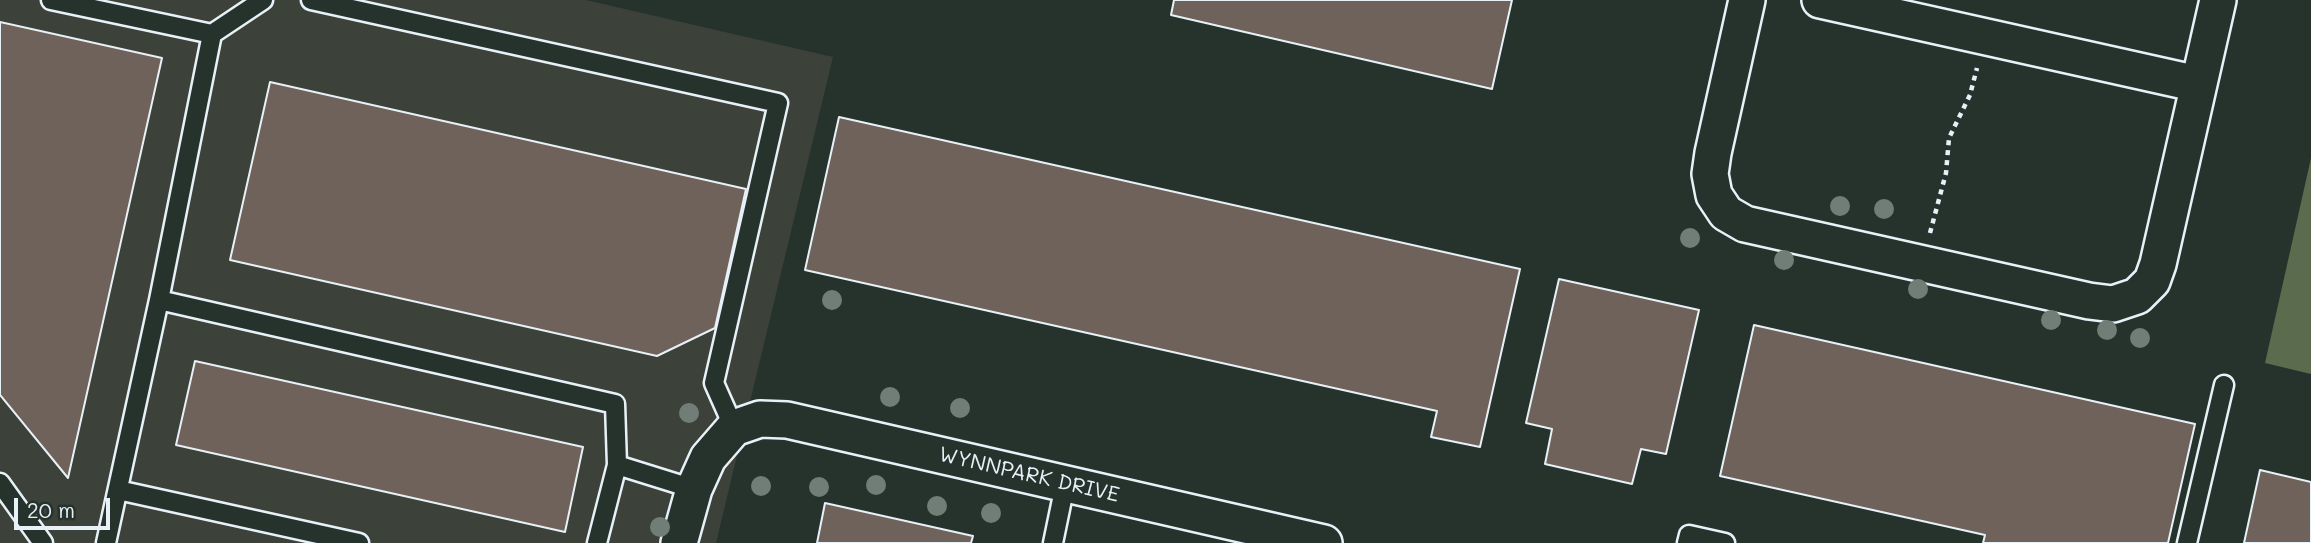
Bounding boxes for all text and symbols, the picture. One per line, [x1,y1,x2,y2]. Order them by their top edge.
street label: WYNNPARK DRIVE [936,442,1122,508]
scale bar [18,484,114,528]
text: 20 m [27,496,75,523]

